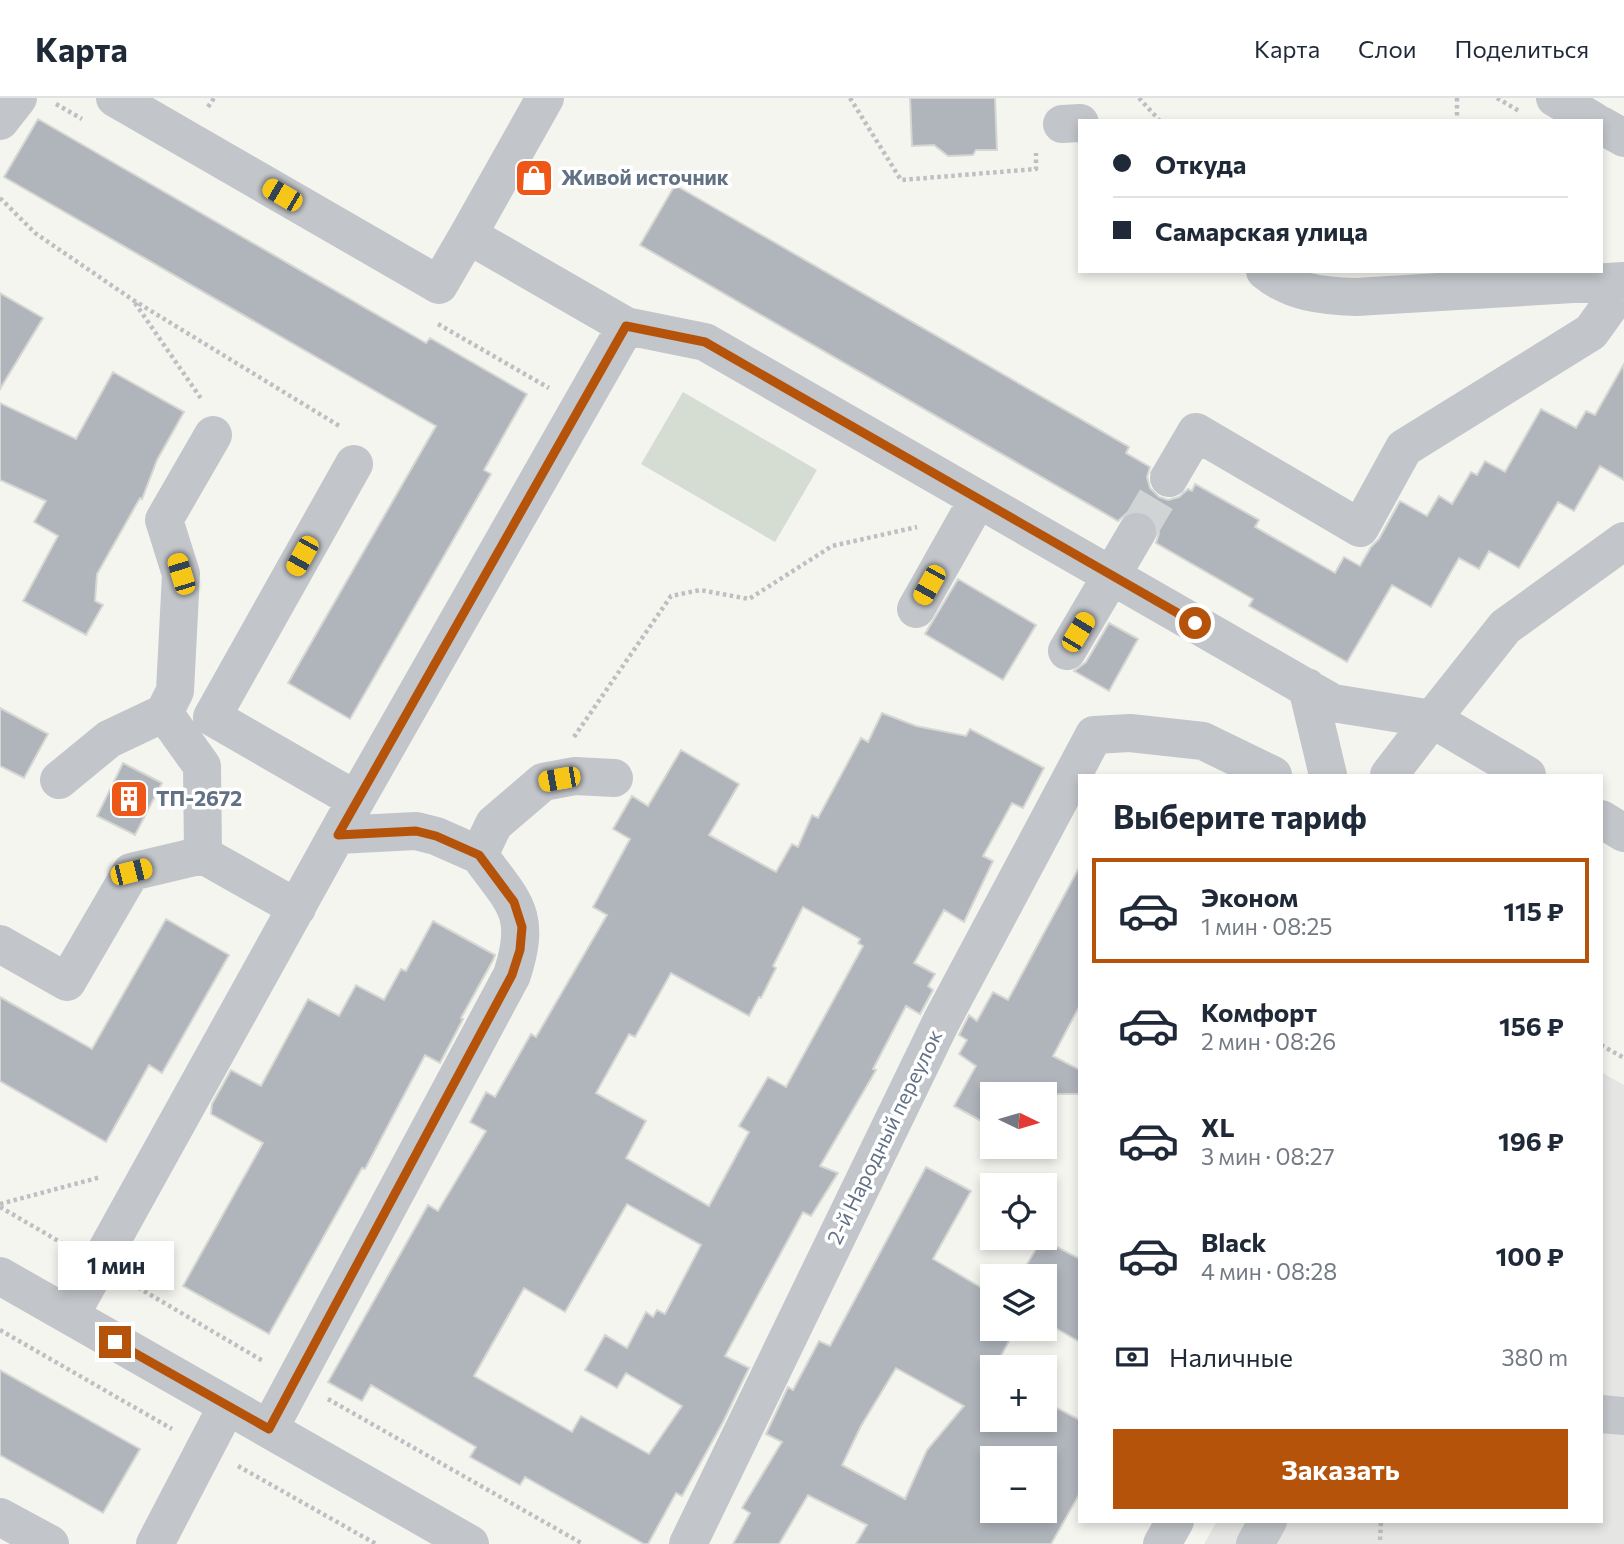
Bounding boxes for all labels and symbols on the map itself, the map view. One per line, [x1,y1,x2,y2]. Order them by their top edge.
shop icon: Живой источник [513,157,555,199]
place label: Живой источник [561,164,729,189]
car [259,175,306,215]
car [283,533,322,579]
car [165,551,198,597]
car [910,562,949,608]
route start [1179,607,1211,639]
car [1059,609,1098,655]
car [537,765,582,793]
building icon: ТП-2672 [108,778,150,820]
place label: ТП-2672 [156,785,242,810]
car [109,857,154,887]
street label: 2-й Народный переулок [821,1025,947,1248]
north arrow [980,1082,1057,1158]
callout: 1 мин [57,1240,173,1290]
route end [99,1326,131,1358]

